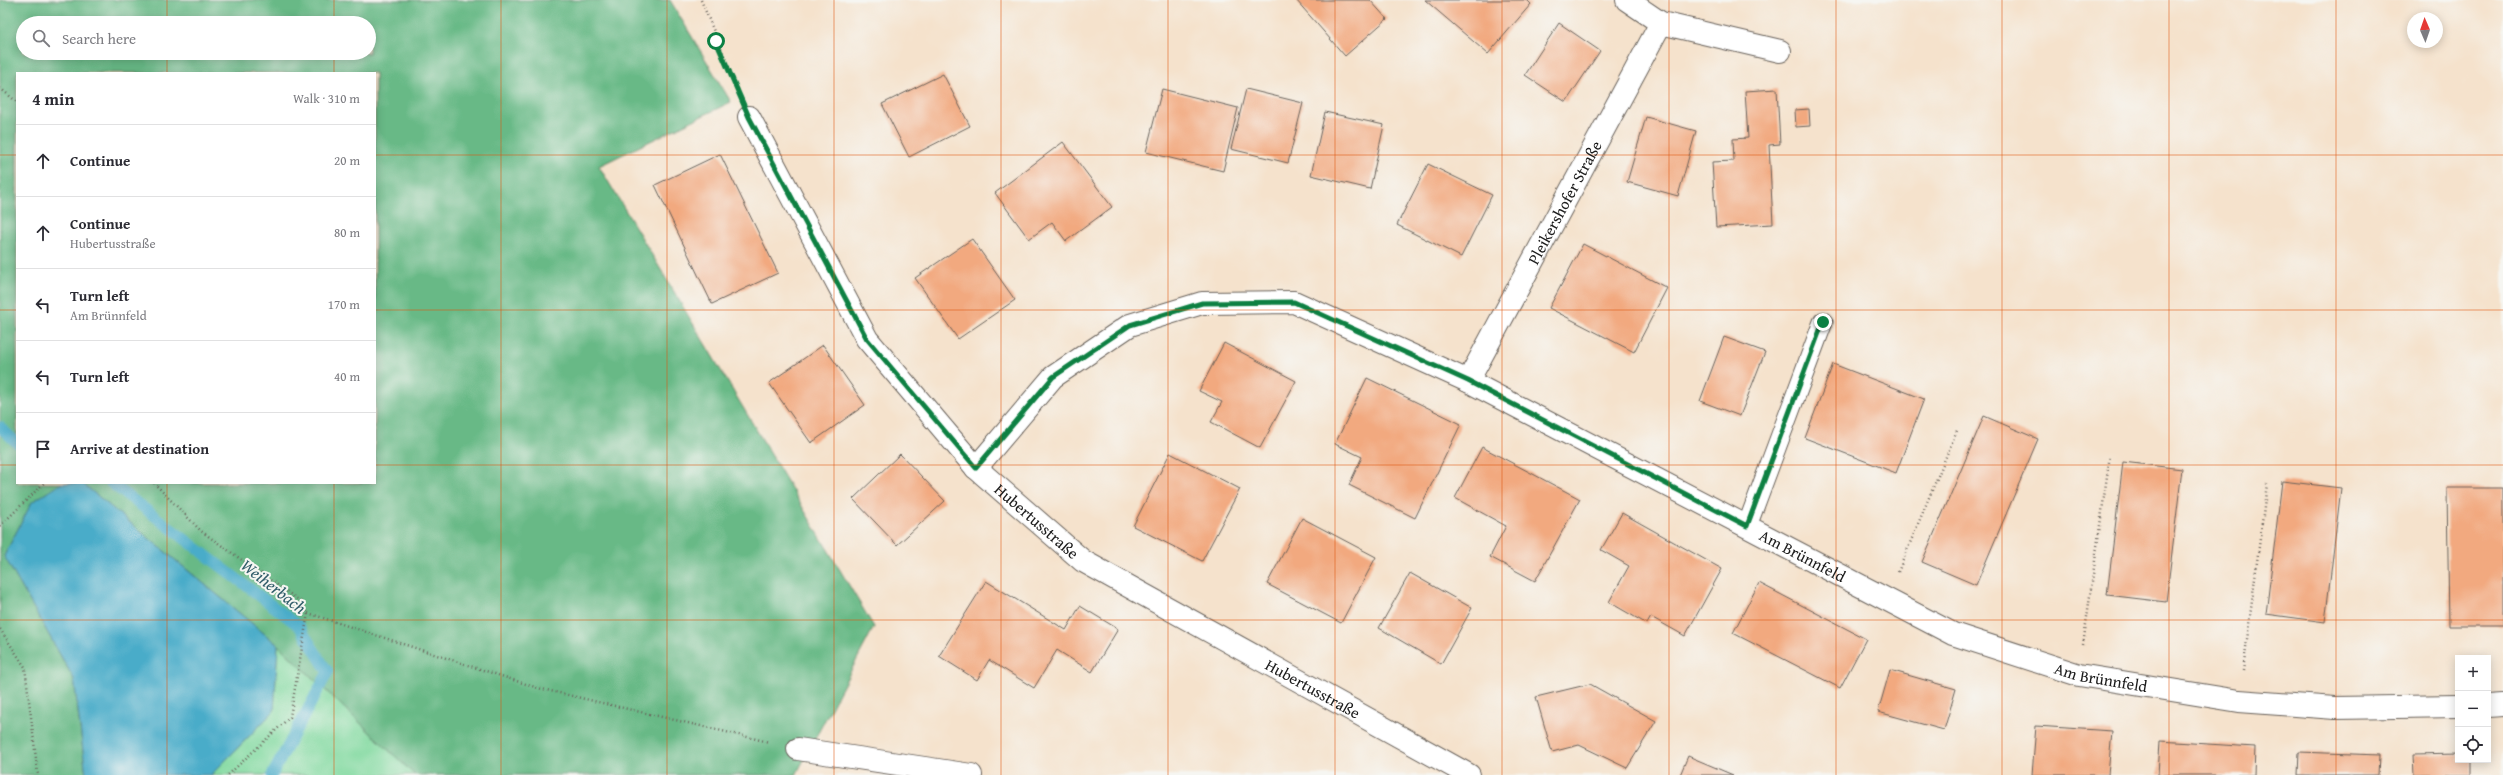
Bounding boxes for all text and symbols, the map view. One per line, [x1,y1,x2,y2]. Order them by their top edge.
north arrow [2407,12,2443,48]
search box [16,16,376,60]
icon: search [30,27,52,49]
text: Search here [62,28,136,49]
route start [707,32,725,50]
text: 4 min [32,86,74,111]
text: Walk · 310 m [293,89,360,108]
street label: Pleikershofer Straße [1521,136,1608,269]
icon: ahead [32,150,54,172]
text: Continue [70,150,131,171]
text: 20 m [334,151,360,170]
text: Continue [70,213,131,234]
icon: ahead [32,222,54,244]
text: 80 m [334,223,360,242]
text: Hubertusstraße [70,234,155,253]
text: Turn left [70,285,129,306]
icon: left [32,294,54,316]
text: 170 m [328,295,360,314]
text: Am Brünnfeld [70,306,147,325]
route end [1814,313,1832,331]
icon: left [32,366,54,388]
text: Turn left [70,366,129,387]
text: 40 m [334,367,360,386]
icon: arrive [32,438,54,460]
text: Arrive at destination [70,438,209,459]
street label: Hubertusstraße [989,477,1085,565]
street label: Am Brünnfeld [1755,523,1850,588]
water label: Weiherbach [236,553,312,620]
street label: Hubertusstraße [1261,652,1365,725]
map controls [2455,655,2491,763]
button: + [2455,655,2491,691]
street label: Am Brünnfeld [2051,656,2150,698]
button: − [2455,691,2491,727]
button: locate [2455,727,2491,763]

